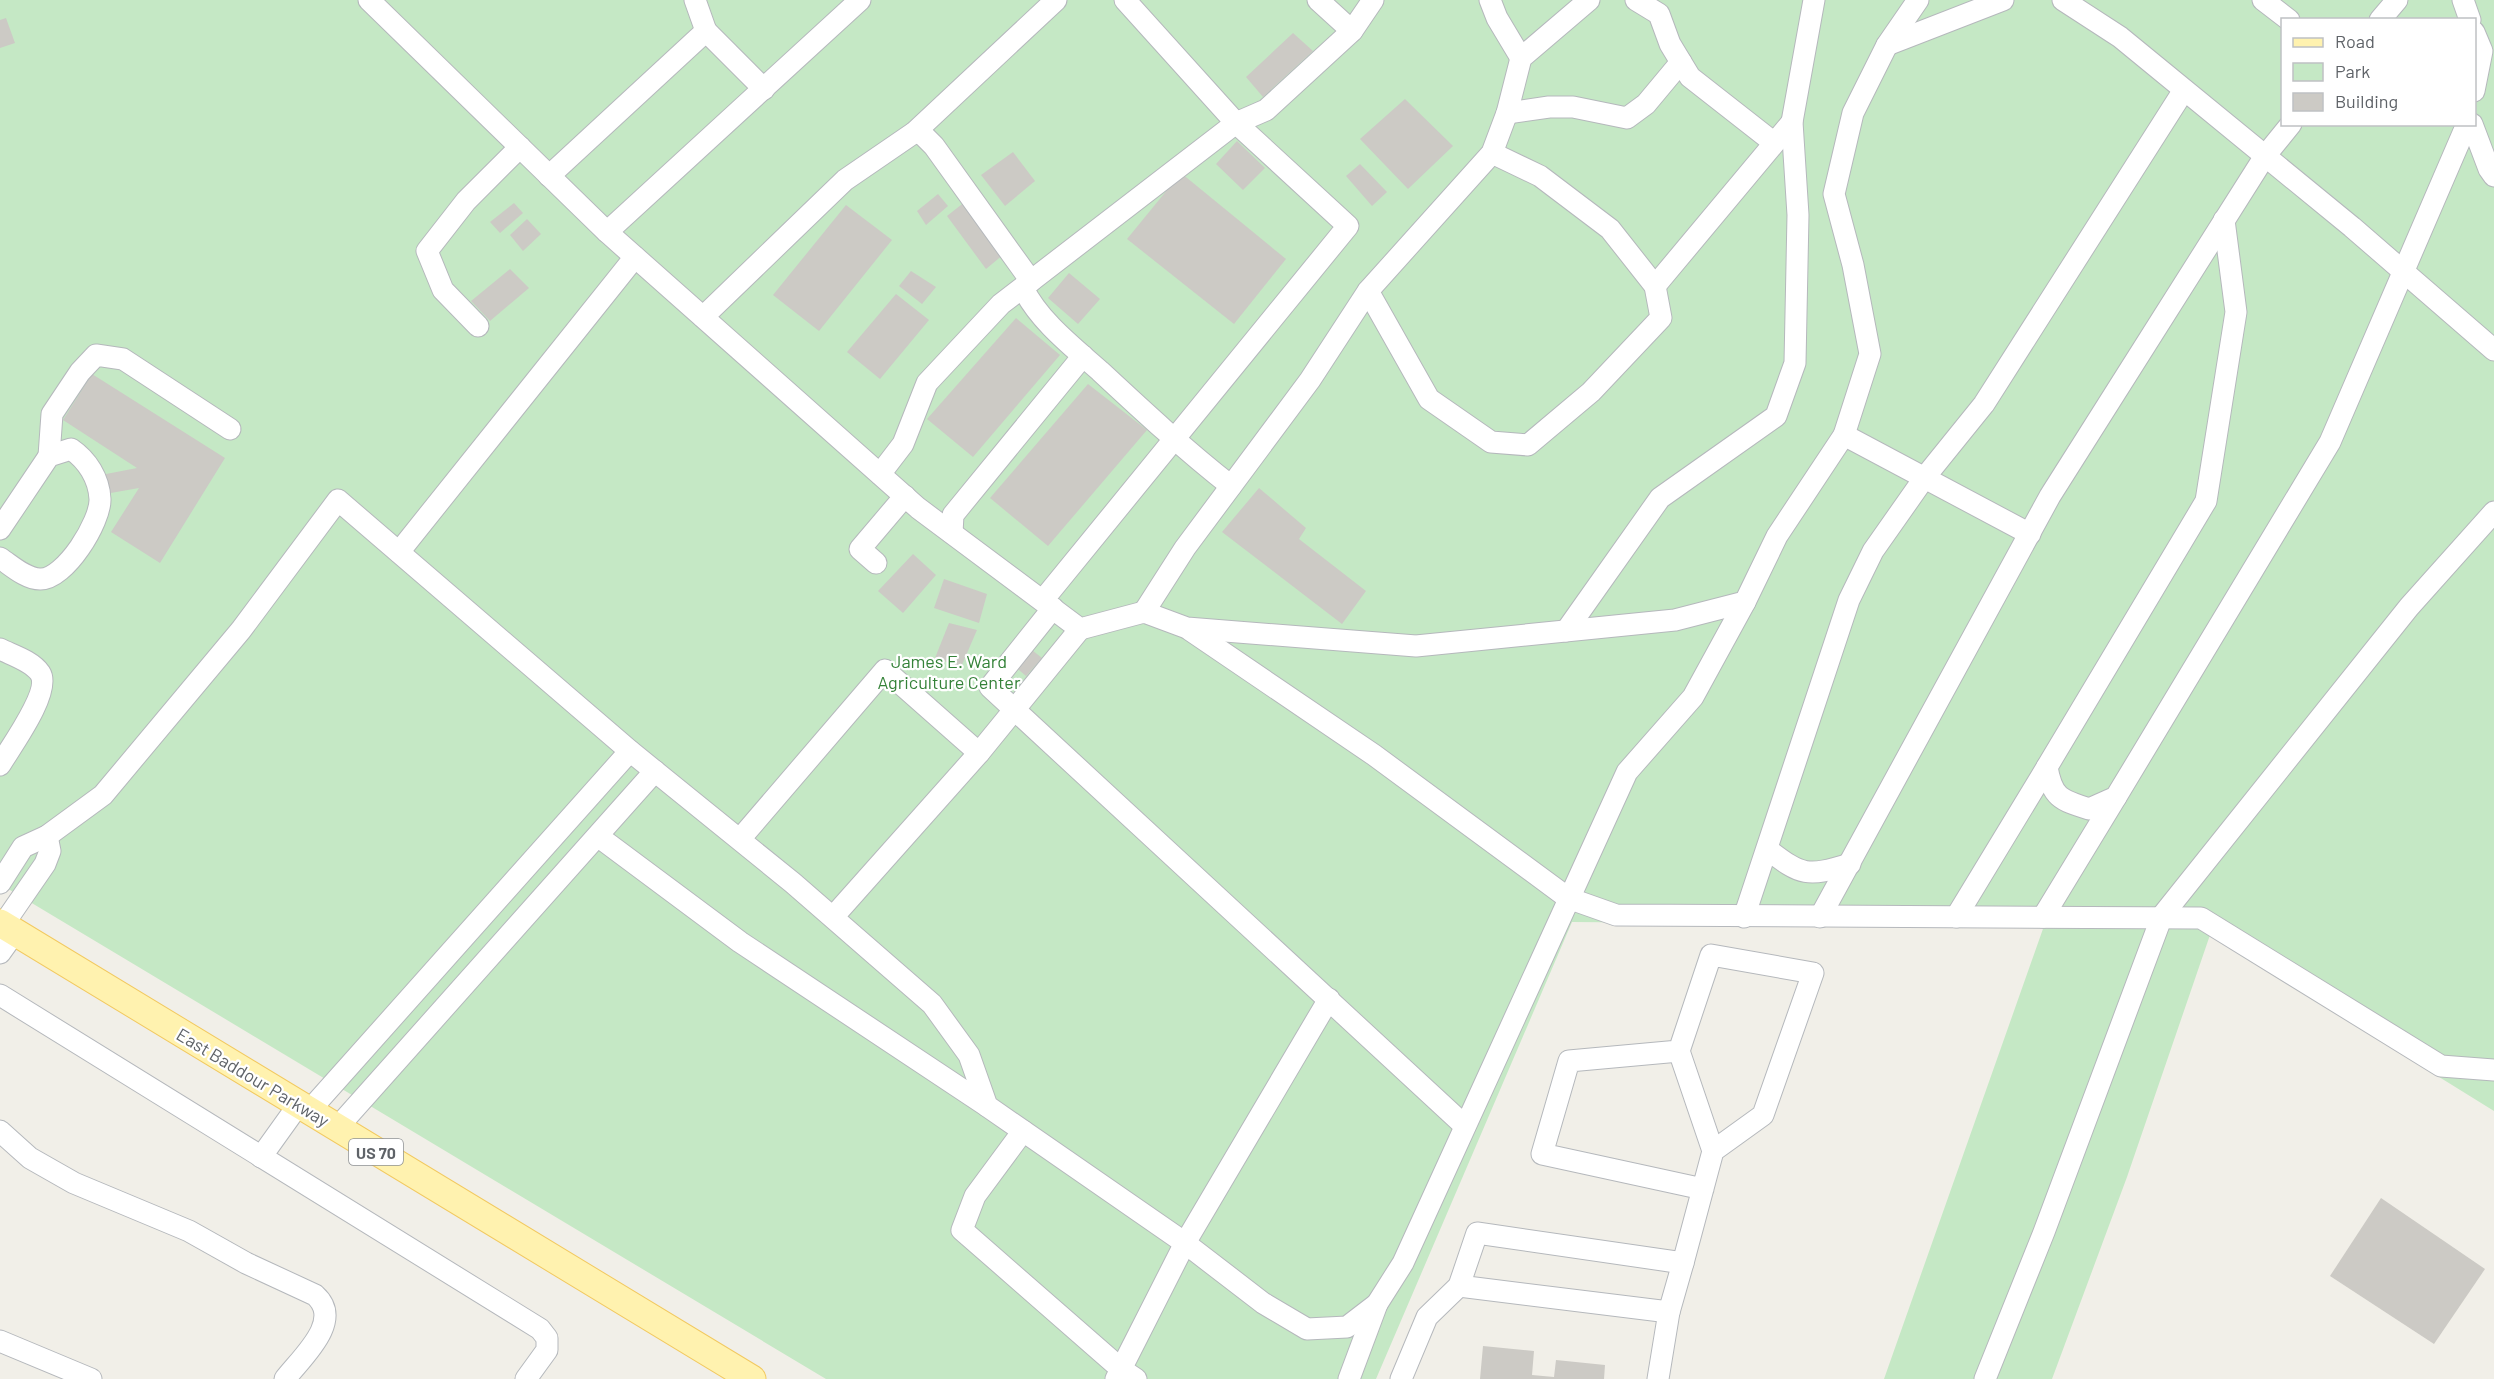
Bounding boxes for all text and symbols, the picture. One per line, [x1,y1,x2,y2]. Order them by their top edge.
legend [2281,18,2476,126]
text: Road [2335,30,2375,52]
text: Park [2335,60,2370,82]
text: Building [2335,90,2398,112]
park label: James E. Ward Agriculture Center [878,650,1021,693]
street label: East Baddour Parkway [173,1023,333,1131]
road number: US 70 [349,1139,403,1165]

